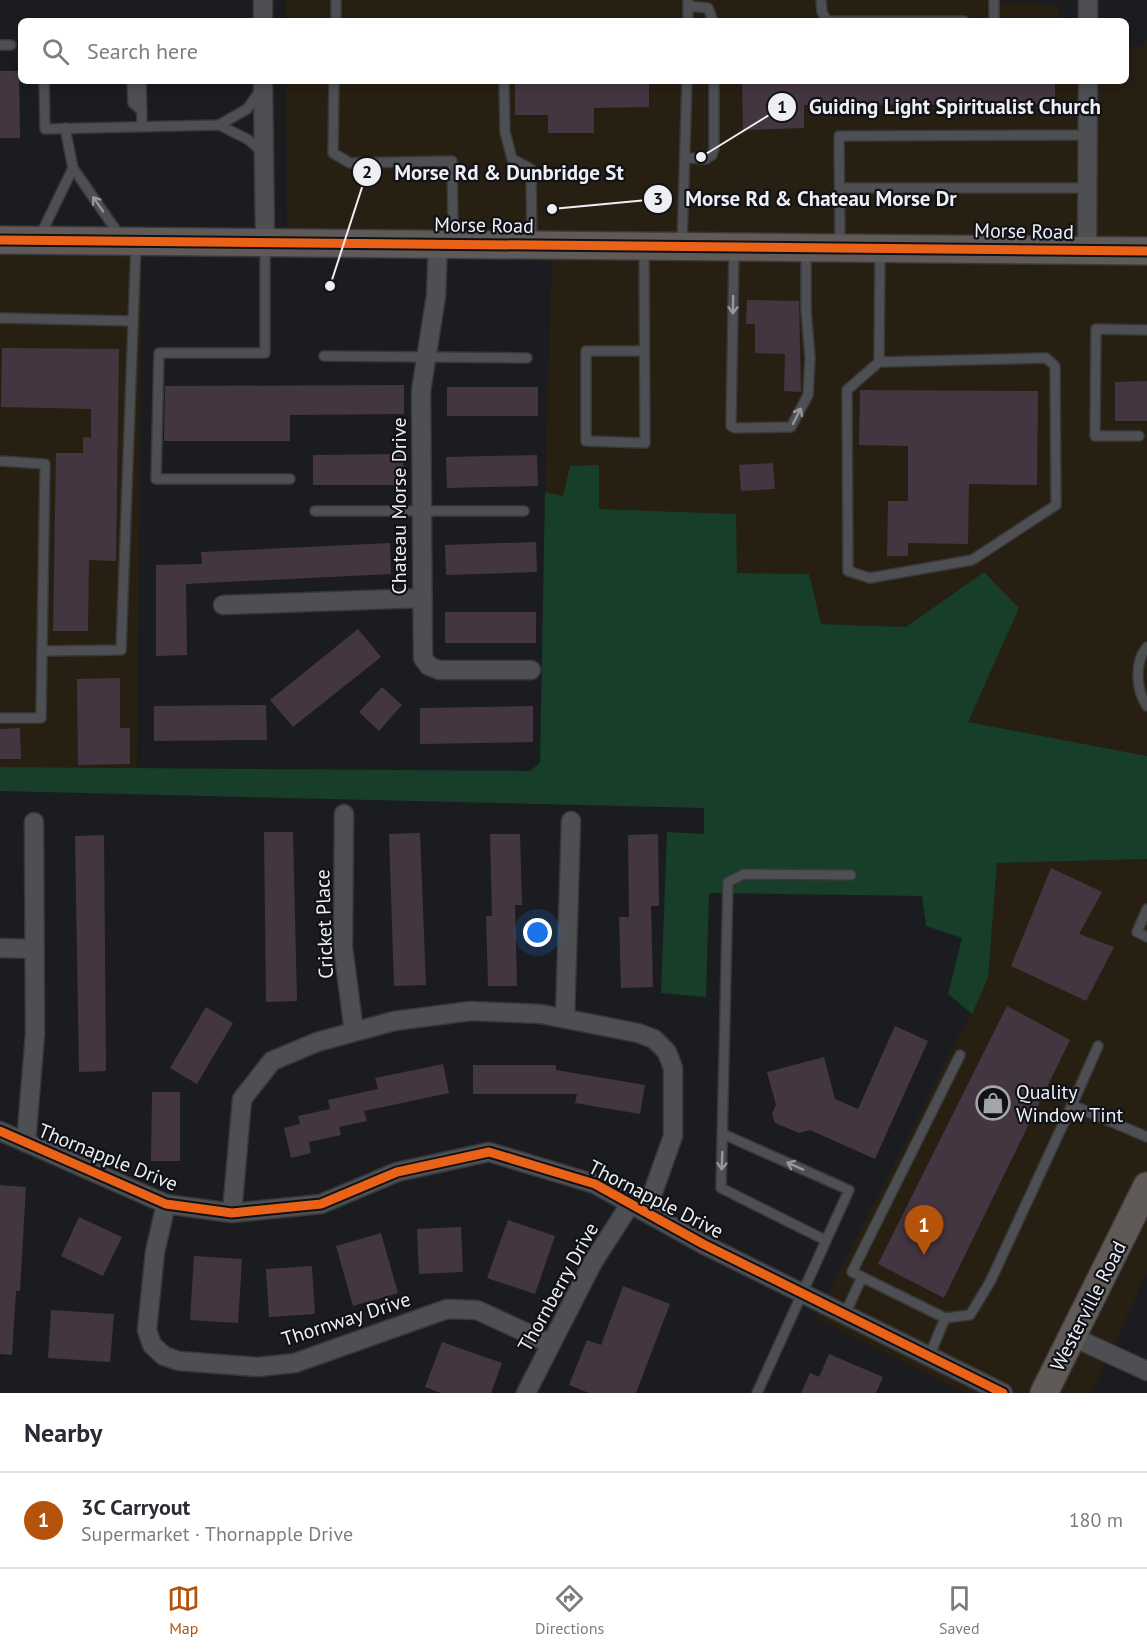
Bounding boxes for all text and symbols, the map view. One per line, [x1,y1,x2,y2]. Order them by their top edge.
search box [18,18,1129,84]
icon: search [39,35,72,68]
text: Search here [87,37,198,65]
callout: Guiding Light Spiritualist Church [767,87,1113,126]
text: Guiding Light Spiritualist Church [809,93,1101,120]
text: 1 [777,95,787,118]
callout: Morse Rd & Dunbridge St [352,153,636,192]
text: Morse Rd & Dunbridge St [394,159,624,186]
text: 2 [362,160,372,183]
callout: Morse Rd & Chateau Morse Dr [643,179,969,218]
text: Morse Rd & Chateau Morse Dr [685,185,957,212]
text: 3 [653,187,663,210]
one-way arrow [92,196,104,212]
street label: Morse Road [434,211,534,239]
street label: Morse Road [974,217,1074,245]
one-way arrow [727,294,739,314]
one-way arrow [792,408,803,426]
street label: Chateau Morse Drive [386,417,412,595]
street label: Cricket Place [309,869,339,979]
your location [523,918,552,947]
place label: Quality Window Tint [1016,1079,1123,1128]
shop icon: Quality Window Tint [975,1085,1011,1121]
street label: Thornapple Drive [34,1117,182,1197]
one-way arrow [716,1150,728,1170]
street label: Thornapple Drive [584,1154,728,1244]
one-way arrow [787,1160,805,1172]
pin: 1 [904,1206,944,1255]
street label: Thornberry Drive [512,1218,604,1356]
street label: Westerville Road [1044,1237,1132,1375]
street label: Thornway Drive [278,1286,414,1352]
text: Nearby [24,1416,102,1449]
text: 3C Carryout [81,1493,190,1521]
text: 1 [38,1507,49,1533]
text: 180 m [1069,1507,1123,1533]
text: Supermarket · Thornapple Drive [81,1521,353,1547]
tab: Map [167,1582,200,1638]
tab: Directions [535,1582,604,1638]
tab: Saved [939,1582,980,1638]

